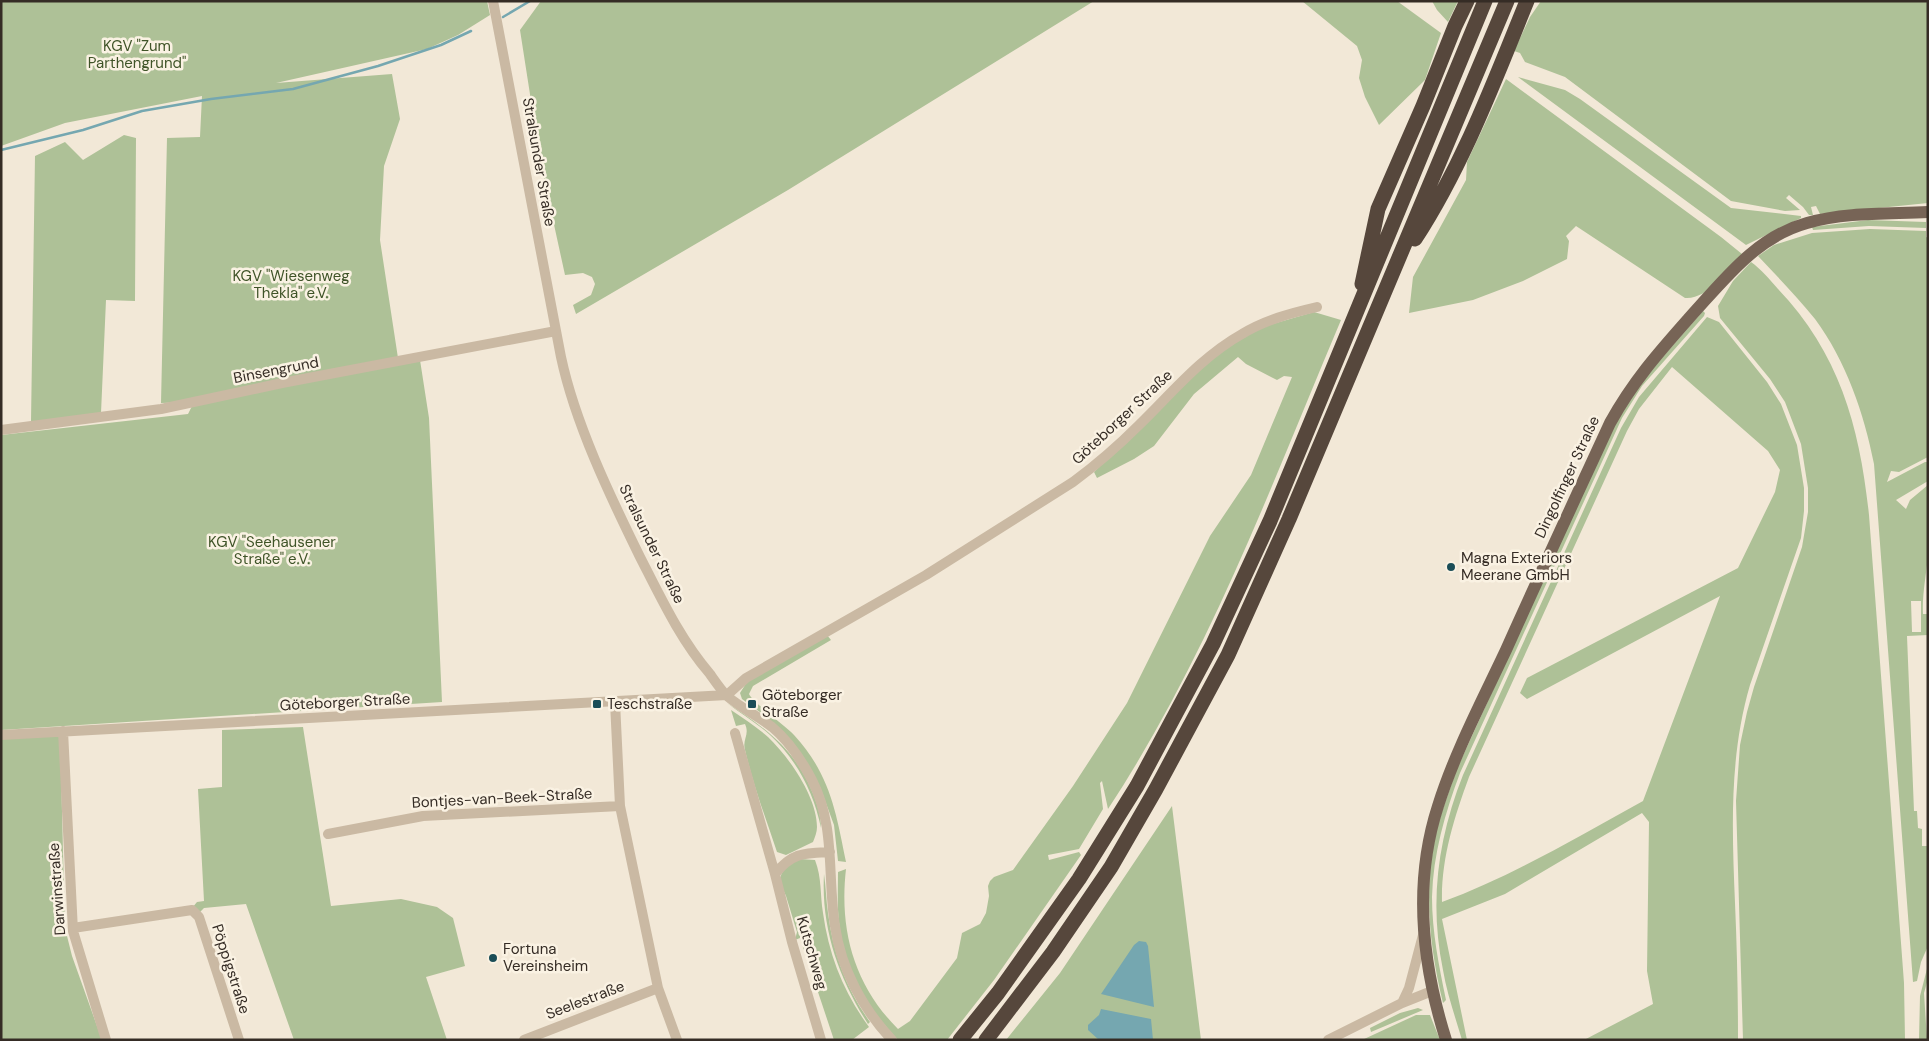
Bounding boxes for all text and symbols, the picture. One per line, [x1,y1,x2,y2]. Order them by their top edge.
park label: KGV "Zum Parthengrund" [88,36,186,73]
street label: Stralsunder Straße [518,96,560,228]
park label: KGV "Wiesenweg Thekla" e.V. [232,266,350,303]
street label: Binsengrund [232,352,320,388]
street label: Göteborger Straße [1067,365,1177,469]
street label: Dingolfinger Straße [1530,413,1604,541]
street label: Stralsunder Straße [614,481,690,607]
park label: KGV "Seehausener Straße" e.V. [208,532,336,569]
place label: Magna Exteriors Meerane GmbH [1461,548,1572,585]
marker: Magna Exteriors Meerane GmbH [1445,561,1457,573]
place label: Göteborger Straße [762,685,842,722]
street label: Göteborger Straße [279,689,411,715]
place label: Teschstraße [607,694,692,714]
marker: Teschstraße [591,698,603,710]
marker: Göteborger Straße [746,698,758,710]
street label: Bontjes-van-Beek-Straße [411,783,593,813]
street label: Darwinstraße [44,842,70,936]
street label: Kutschweg [792,914,832,992]
street label: Pöppigstraße [207,922,255,1016]
place label: Fortuna Vereinsheim [503,939,588,976]
marker: Fortuna Vereinsheim [487,952,499,964]
street label: Seelestraße [543,976,627,1024]

